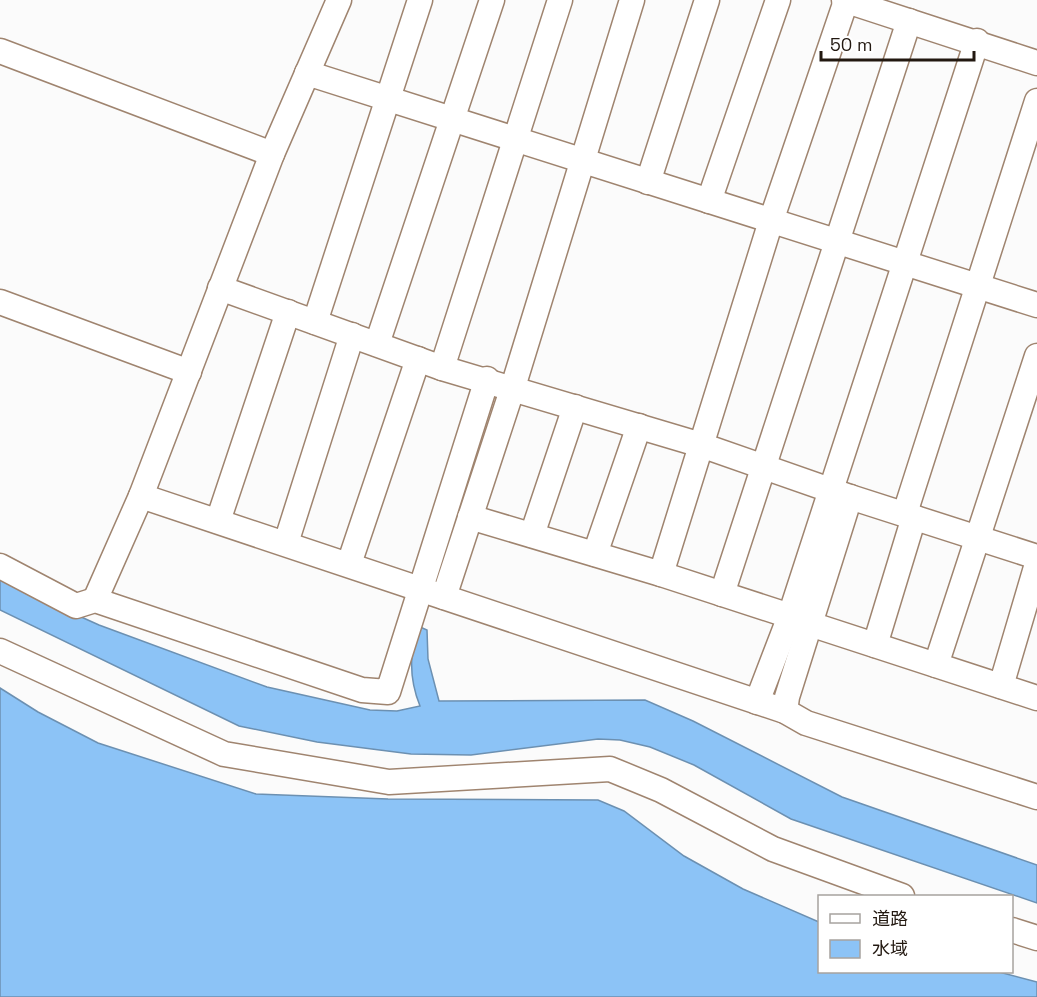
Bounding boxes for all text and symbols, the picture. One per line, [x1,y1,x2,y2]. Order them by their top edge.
scale bar [821,24,974,62]
text: 50 m [830,33,872,56]
legend [818,895,1013,973]
text: 道路 [872,907,908,930]
text: 水域 [872,937,908,960]

